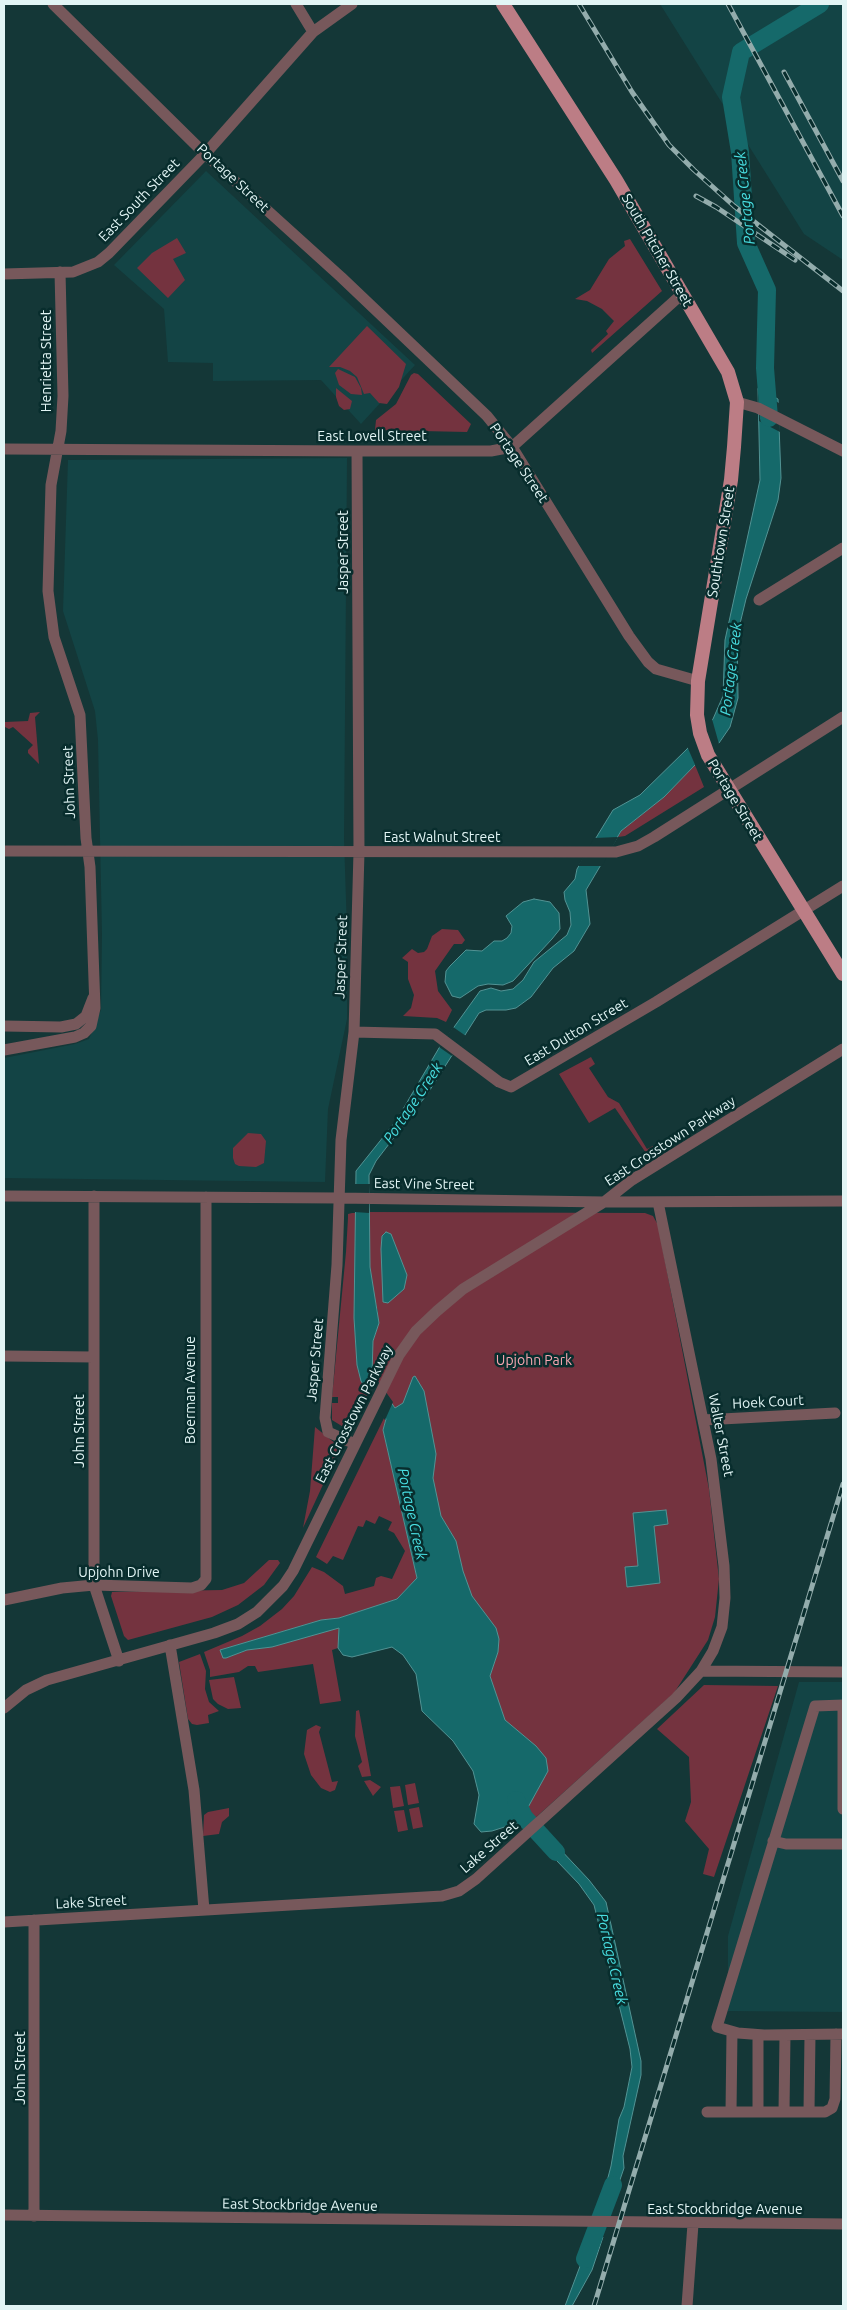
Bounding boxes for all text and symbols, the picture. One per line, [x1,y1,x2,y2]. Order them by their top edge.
street label: Portage Street [193,140,273,216]
water label: Portage Creek [731,151,759,245]
street label: East South Street [95,155,183,245]
street label: South Pitcher Street [618,191,696,309]
street label: Henrietta Street [38,310,54,412]
street label: Portage Street [486,420,552,506]
street label: East Lovell Street [317,428,427,444]
street label: Southtown Street [704,485,738,599]
street label: Jasper Street [335,510,351,594]
water label: Portage Creek [716,621,746,717]
street label: John Street [59,745,79,819]
street label: Portage Street [704,756,766,844]
street label: East Walnut Street [383,829,501,845]
street label: Jasper Street [331,915,351,999]
street label: East Dutton Street [521,995,631,1069]
water label: Portage Creek [379,1059,447,1147]
street label: East Crosstown Parkway [602,1092,738,1190]
street label: East Vine Street [374,1175,474,1193]
street label: Jasper Street [303,1318,327,1402]
street label: Boerman Avenue [182,1336,198,1444]
street label: East Crosstown Parkway [312,1342,396,1486]
park label: Upjohn Park [496,1352,572,1368]
street label: Walter Street [705,1392,737,1478]
street label: Hoek Court [732,1392,804,1412]
street label: John Street [71,1394,87,1468]
water label: Portage Creek [393,1466,431,1562]
street label: Upjohn Drive [78,1564,160,1580]
street label: Lake Street [457,1817,521,1877]
street label: Lake Street [55,1892,127,1912]
water label: Portage Creek [593,1911,631,2007]
street label: John Street [12,2031,28,2105]
street label: East Stockbridge Avenue [222,2195,378,2215]
street label: East Stockbridge Avenue [647,2201,803,2217]

